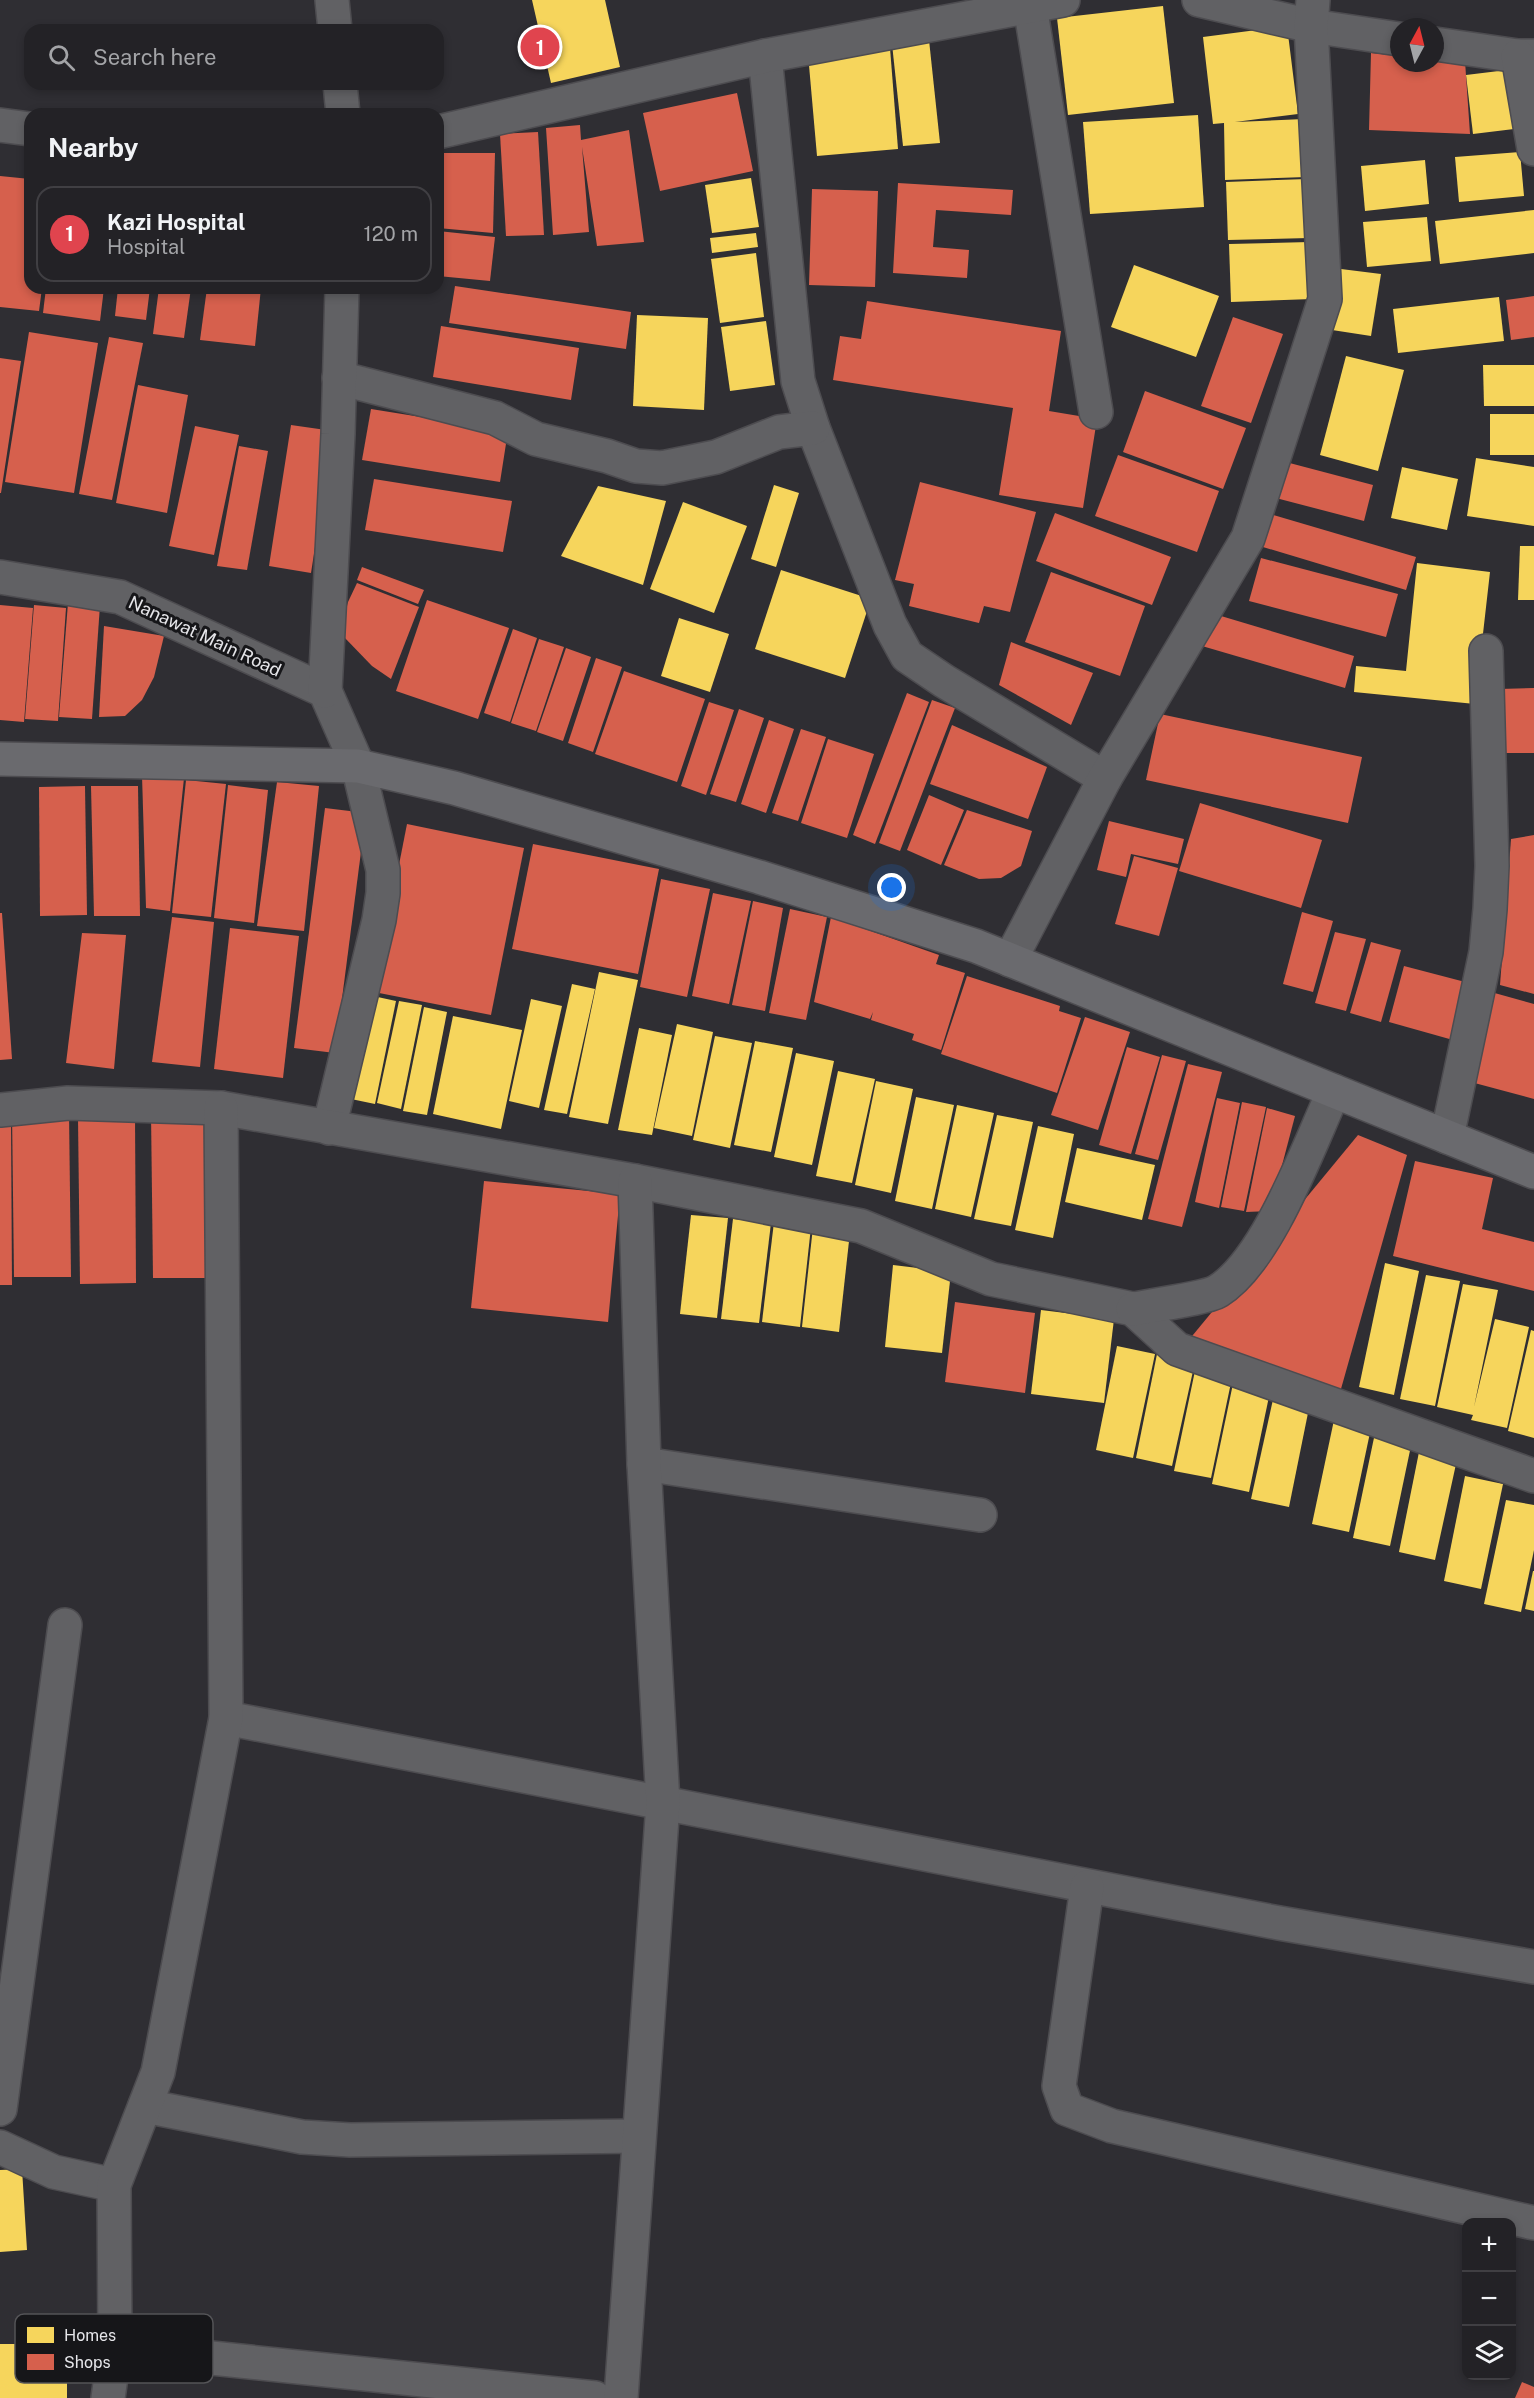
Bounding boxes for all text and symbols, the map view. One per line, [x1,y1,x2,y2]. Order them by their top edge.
north arrow [1390,18,1444,72]
search box [24,24,444,90]
pin: 1 [520,24,560,70]
icon: search [45,41,78,74]
text: Search here [93,44,217,70]
text: Nearby [48,132,138,163]
text: Kazi Hospital [107,209,246,235]
text: 1 [65,222,74,246]
text: 120 m [364,222,418,246]
text: Hospital [107,235,185,259]
street label: Nanawat Main Road [125,591,285,681]
your location [877,873,906,902]
map controls [1462,2218,1516,2380]
button: + [1462,2218,1516,2272]
button: − [1462,2272,1516,2326]
legend [15,2314,213,2383]
text: Homes [64,2326,116,2345]
button: layers [1462,2326,1516,2380]
text: Shops [64,2353,111,2372]

